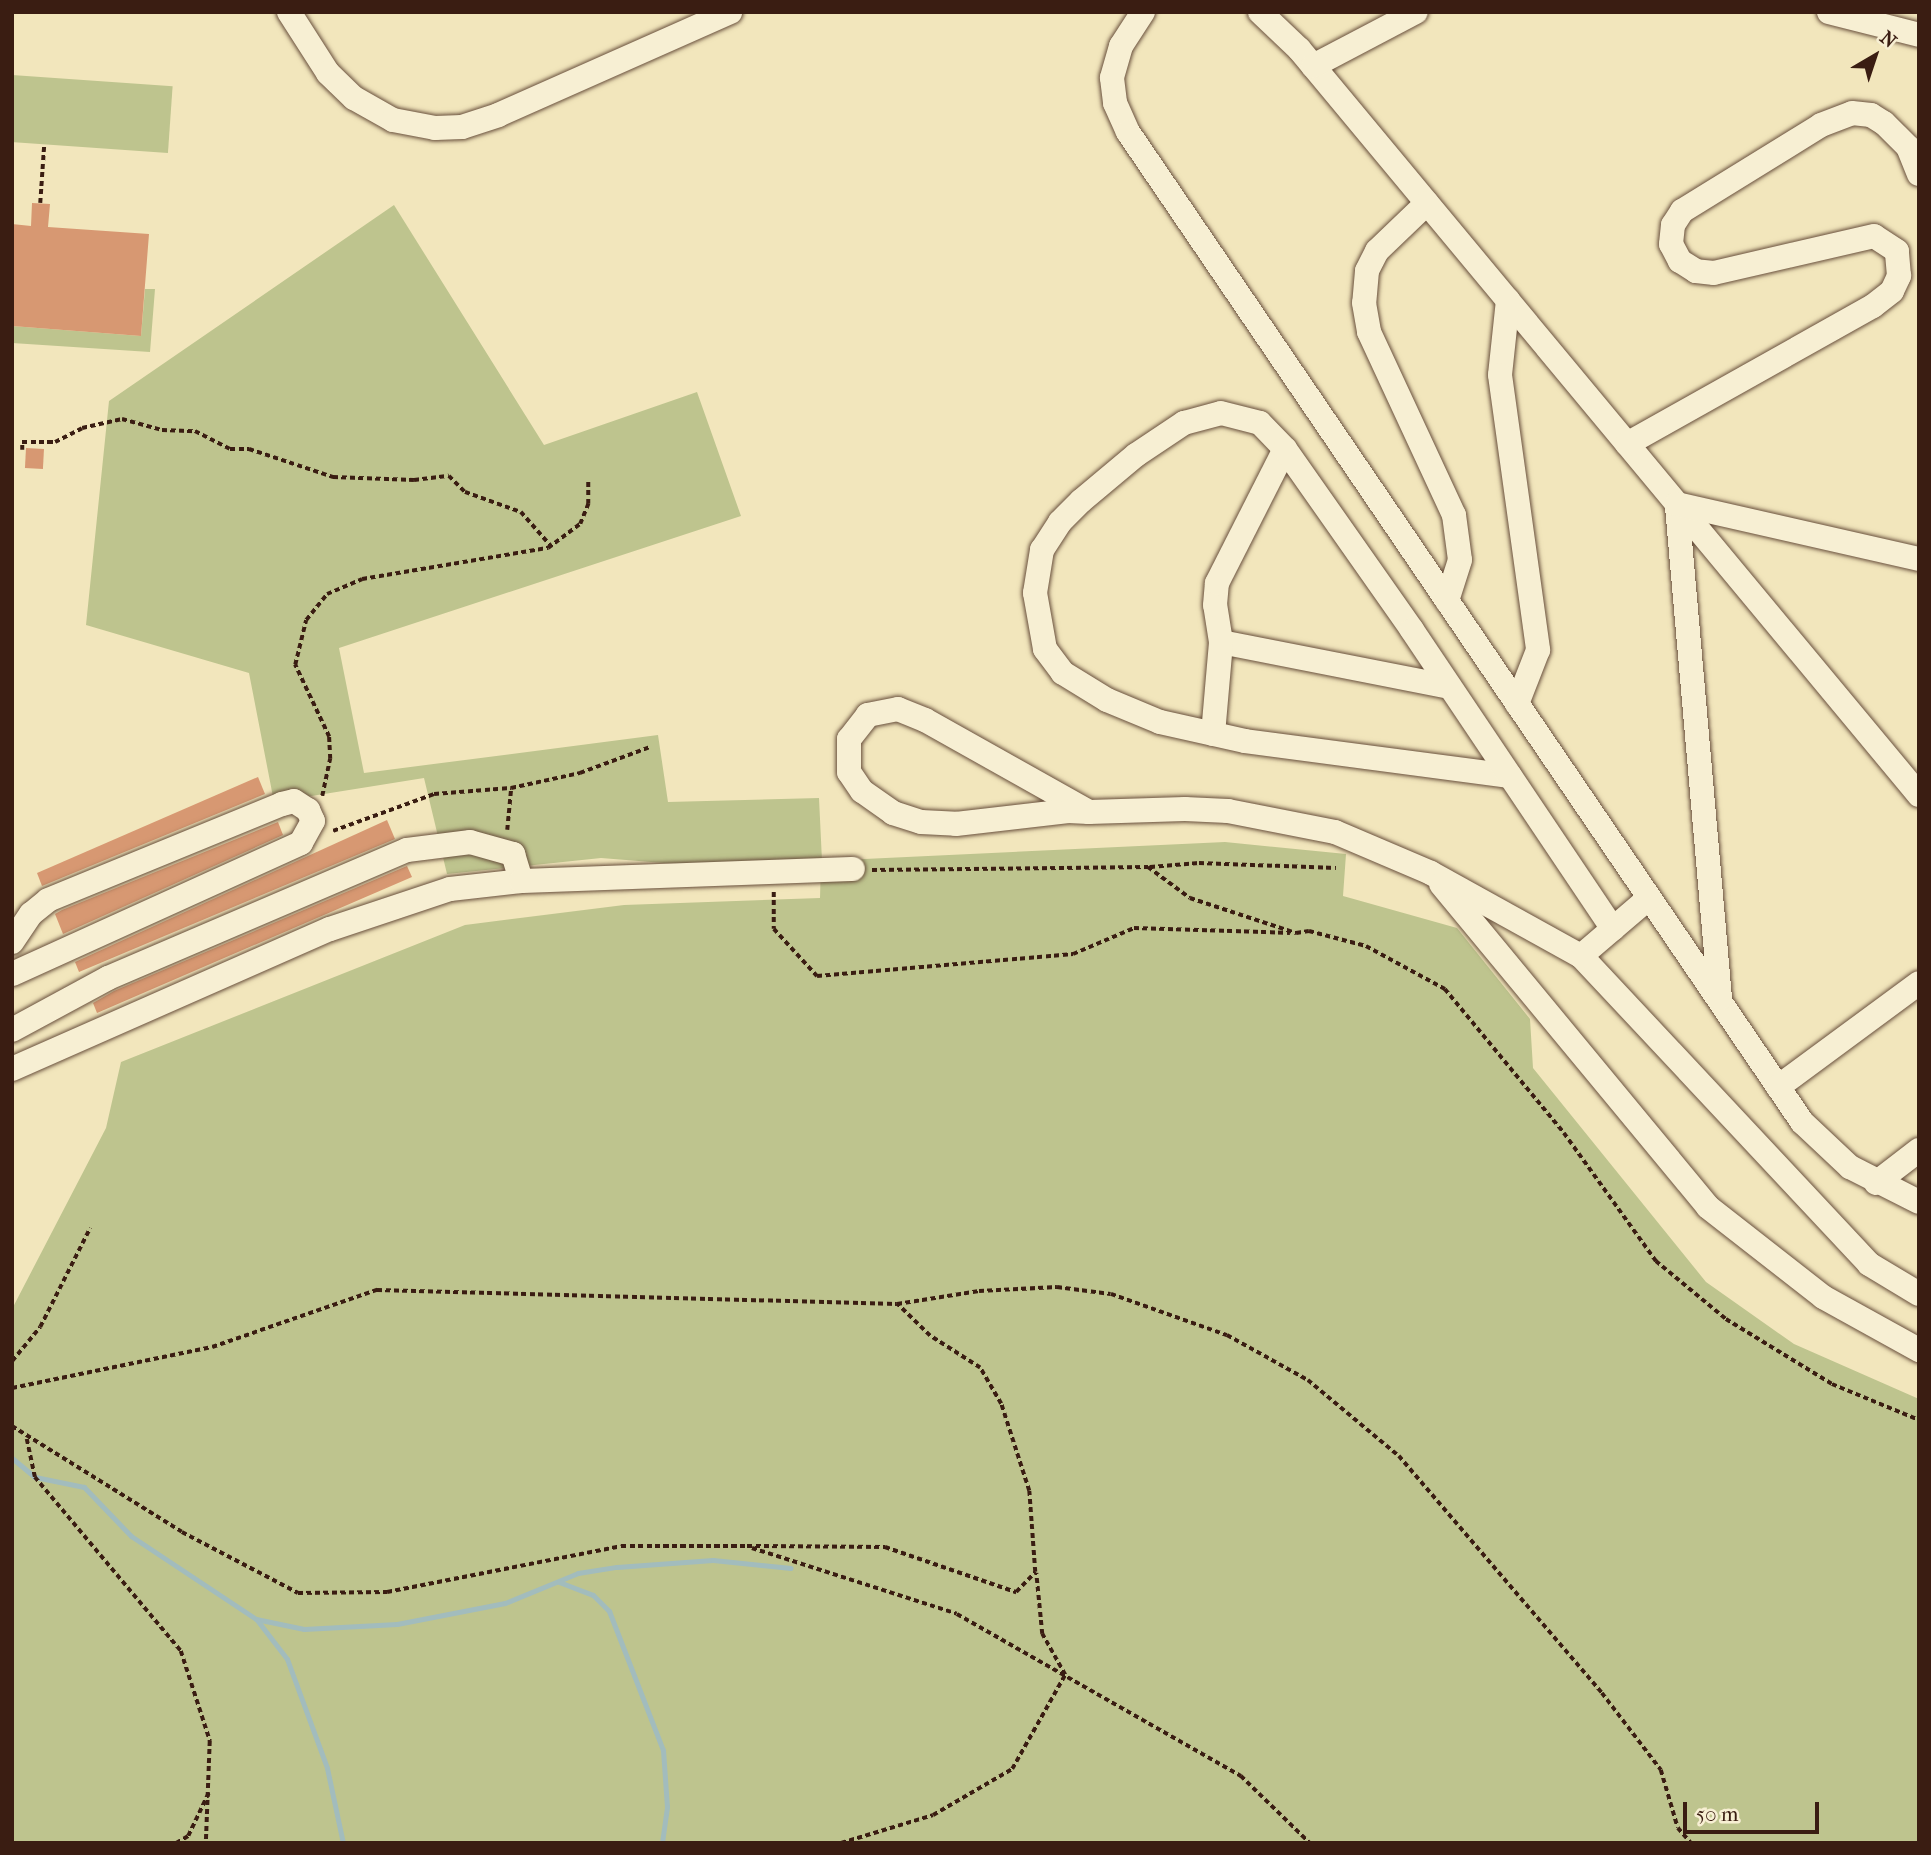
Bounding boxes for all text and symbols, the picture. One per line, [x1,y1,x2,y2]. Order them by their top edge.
north arrow [1840,21,1910,91]
text: N [1876,27,1901,53]
scale bar [1686,1788,1822,1832]
text: 50 m [1696,1802,1739,1826]

